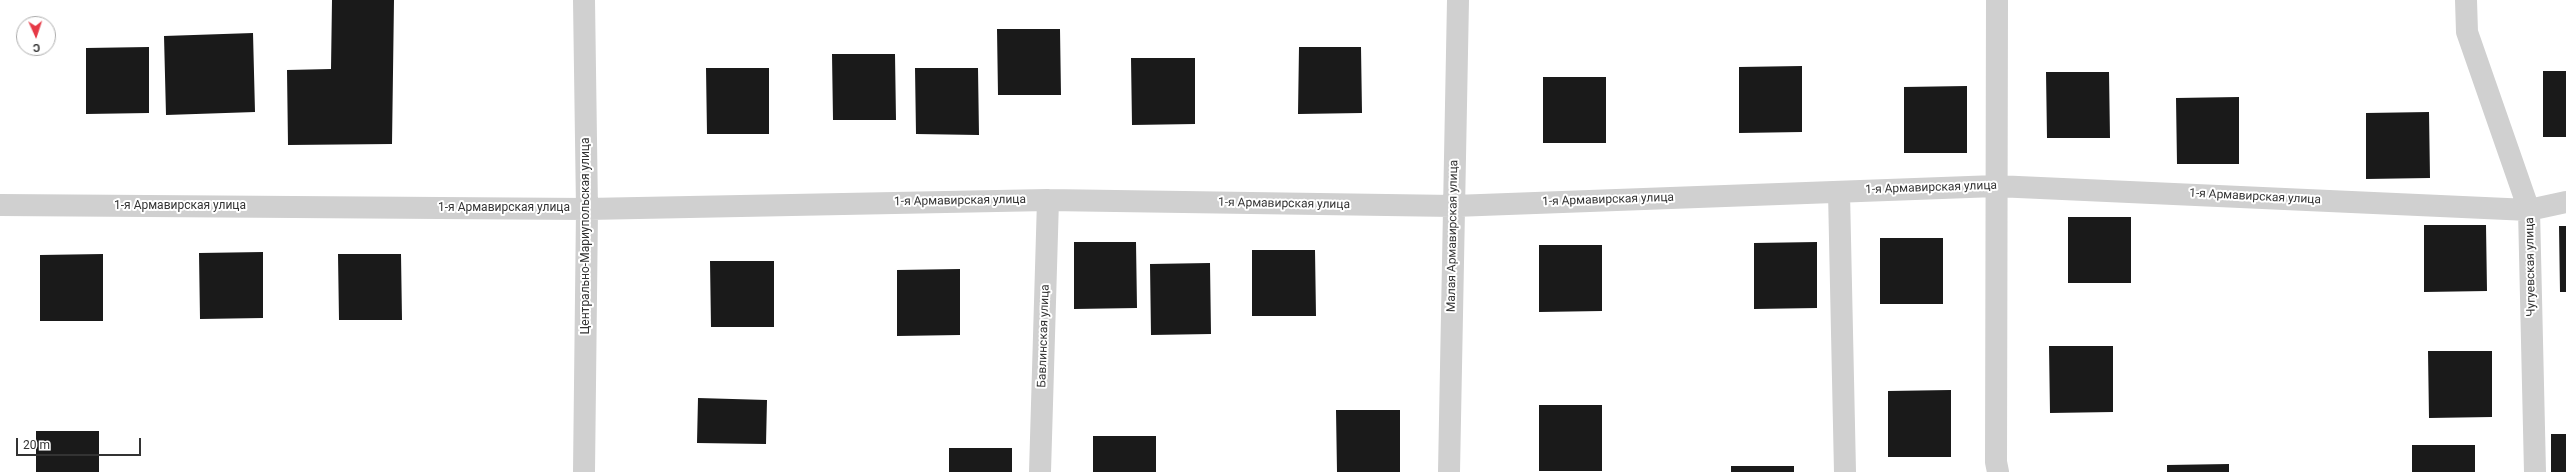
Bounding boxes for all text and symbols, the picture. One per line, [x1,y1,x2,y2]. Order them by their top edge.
north arrow [16,16,56,56]
text: С [33,41,41,54]
street label: Центрально-Мариупольская улица [579,138,593,334]
street label: Малая Армавирская улица [1444,160,1462,312]
street label: 1-я Армавирская улица [1865,179,1997,197]
street label: 1-я Армавирская улица [2189,186,2321,208]
street label: 1-я Армавирская улица [1542,191,1674,209]
street label: 1-я Армавирская улица [894,193,1026,209]
street label: 1-я Армавирская улица [1218,196,1350,212]
street label: 1-я Армавирская улица [114,199,246,213]
street label: 1-я Армавирская улица [438,201,570,215]
street label: Чугуевская улица [2523,217,2539,317]
street label: Бавлинская улица [1035,284,1053,388]
scale bar [18,430,143,456]
text: 20 m [23,438,50,452]

